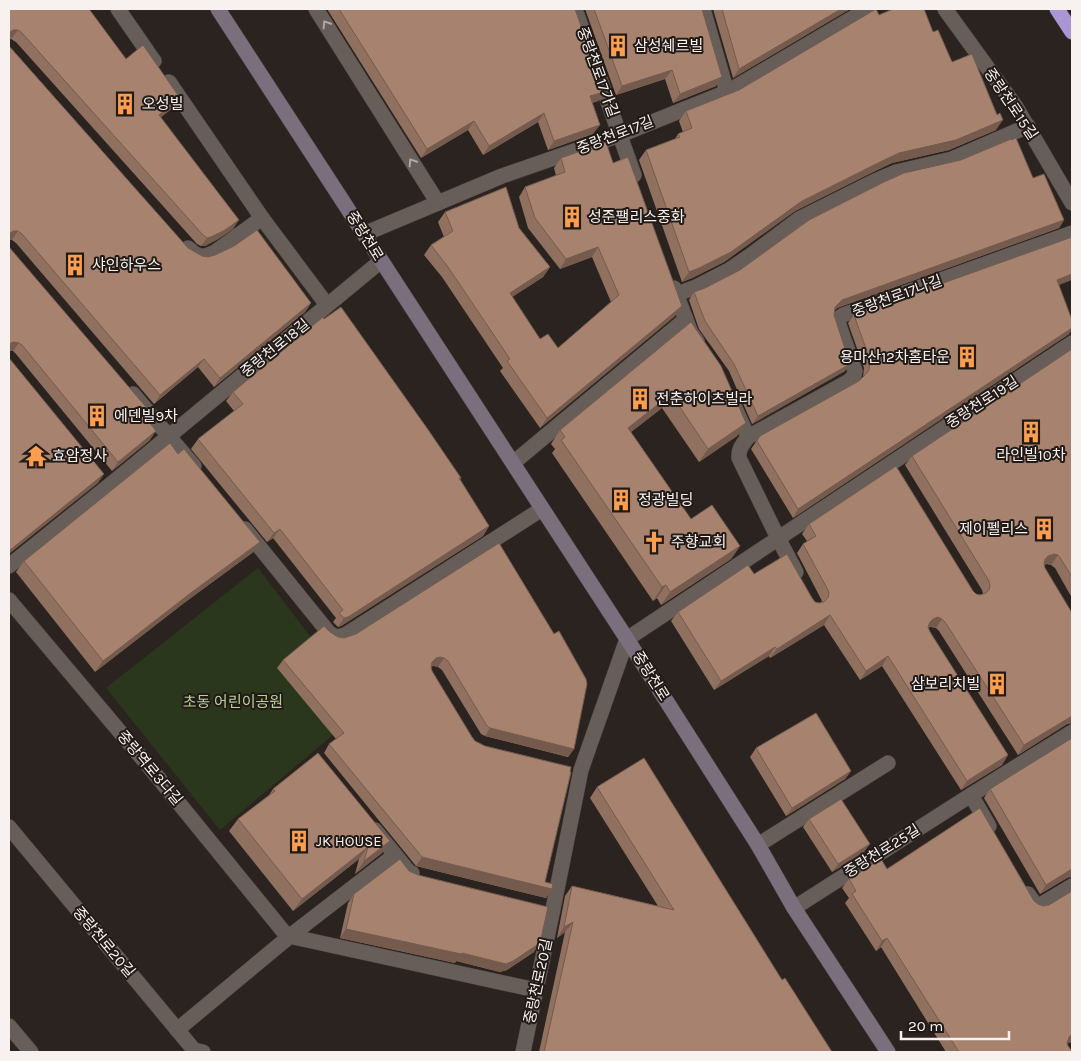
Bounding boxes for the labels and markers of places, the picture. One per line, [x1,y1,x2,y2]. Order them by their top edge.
building icon: 삼성쉐르빌 [605,33,631,59]
place label: 삼성쉐르빌 [634,37,703,55]
building icon: 오성빌 [112,91,138,117]
place label: 오성빌 [142,95,183,113]
building icon: 성준팰리스중화 [559,204,585,230]
place label: 성준팰리스중화 [588,208,685,226]
building icon: 샤인하우스 [62,252,88,278]
place label: 샤인하우스 [92,256,161,274]
building icon: 용마산12차홈타운 [954,344,980,370]
place label: 용마산12차홈타운 [840,348,950,366]
building icon: 전춘하이츠빌라 [627,386,653,412]
place label: 전춘하이츠빌라 [656,390,753,408]
building icon: 에덴빌9차 [84,403,110,429]
place label: 에덴빌9차 [114,407,178,425]
building icon: 라인빌10차 [1018,419,1044,445]
temple icon: 효암정사 [23,443,49,469]
place label: 라인빌10차 [996,446,1066,464]
place label: 효암정사 [52,447,107,465]
building icon: 정광빌딩 [608,487,634,513]
place label: 정광빌딩 [638,491,693,509]
building icon: 제이펠리스 [1031,516,1057,542]
place label: 제이펠리스 [959,520,1028,538]
church icon: 주향교회 [641,529,667,555]
place label: 주향교회 [671,533,726,551]
building icon: 삼보리치빌 [984,671,1010,697]
place label: 삼보리치빌 [911,675,980,693]
building icon: JK HOUSE [286,828,312,854]
place label: JK HOUSE [316,832,382,850]

